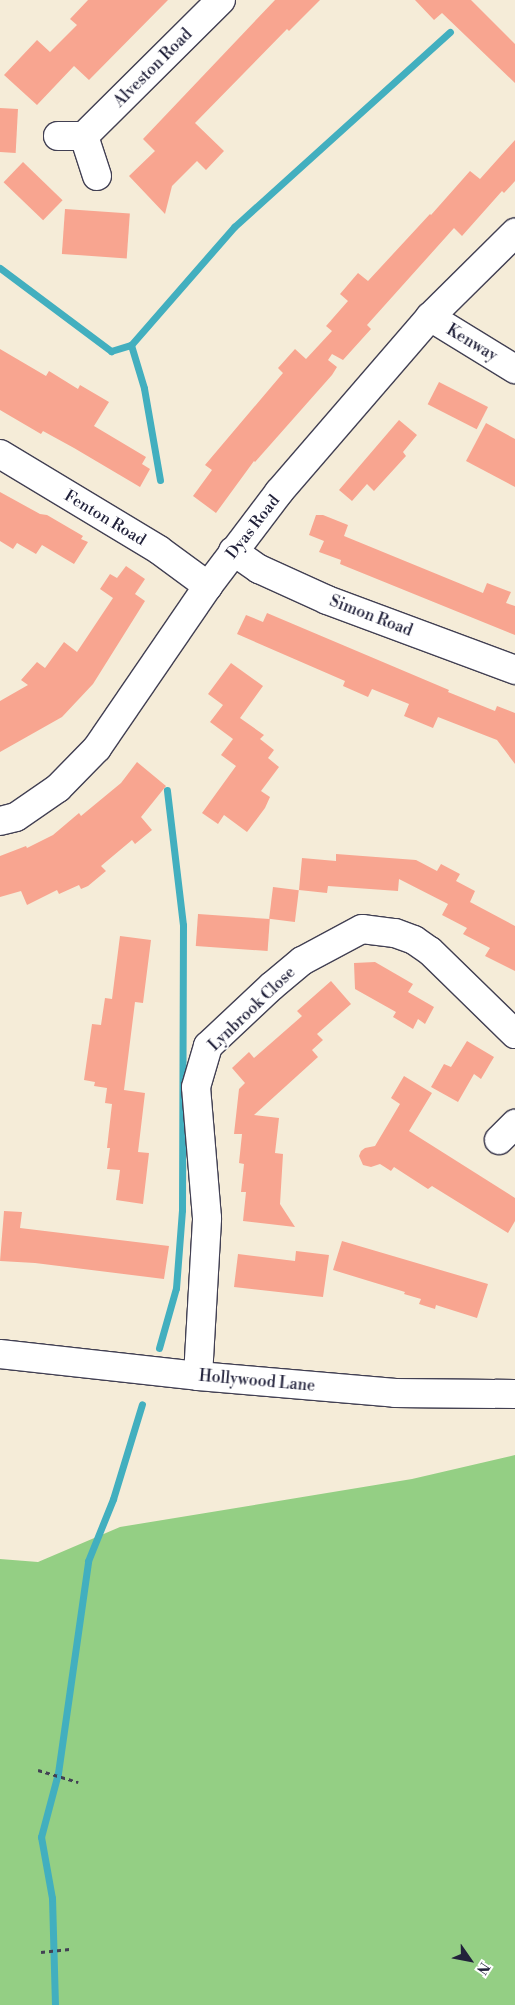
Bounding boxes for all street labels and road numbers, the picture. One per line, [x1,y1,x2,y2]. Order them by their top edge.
street label: Alveston Road [110,25,196,111]
street label: Kenway [443,320,501,366]
street label: Fenton Road [61,486,149,550]
street label: Dyas Road [222,491,284,563]
street label: Simon Road [327,591,415,641]
street label: Lynbrook Close [205,963,299,1055]
street label: Hollywood Lane [198,1366,316,1396]

